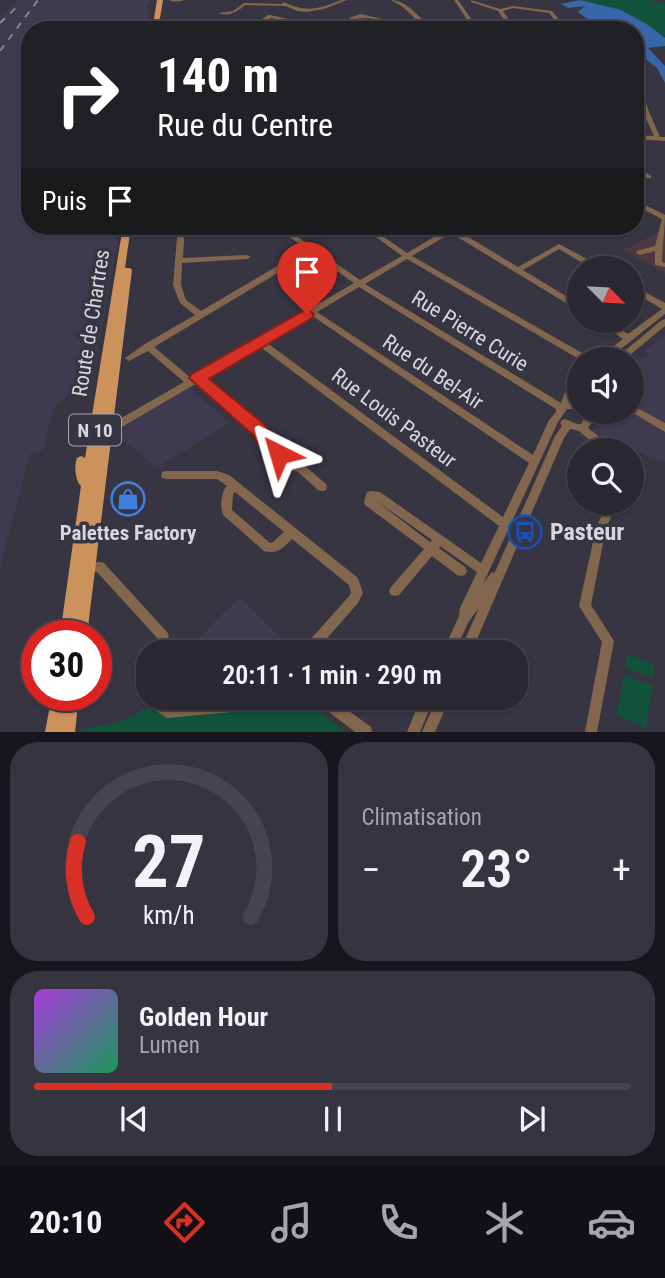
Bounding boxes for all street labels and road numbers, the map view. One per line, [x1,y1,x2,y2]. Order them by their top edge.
street label: Route de Chartres [68,248,114,398]
street label: Rue Pierre Curie [407,286,533,376]
street label: Rue du Bel-Air [378,330,488,414]
street label: Rue Louis Pasteur [327,363,461,473]
road number: N 10 [69,414,121,446]

